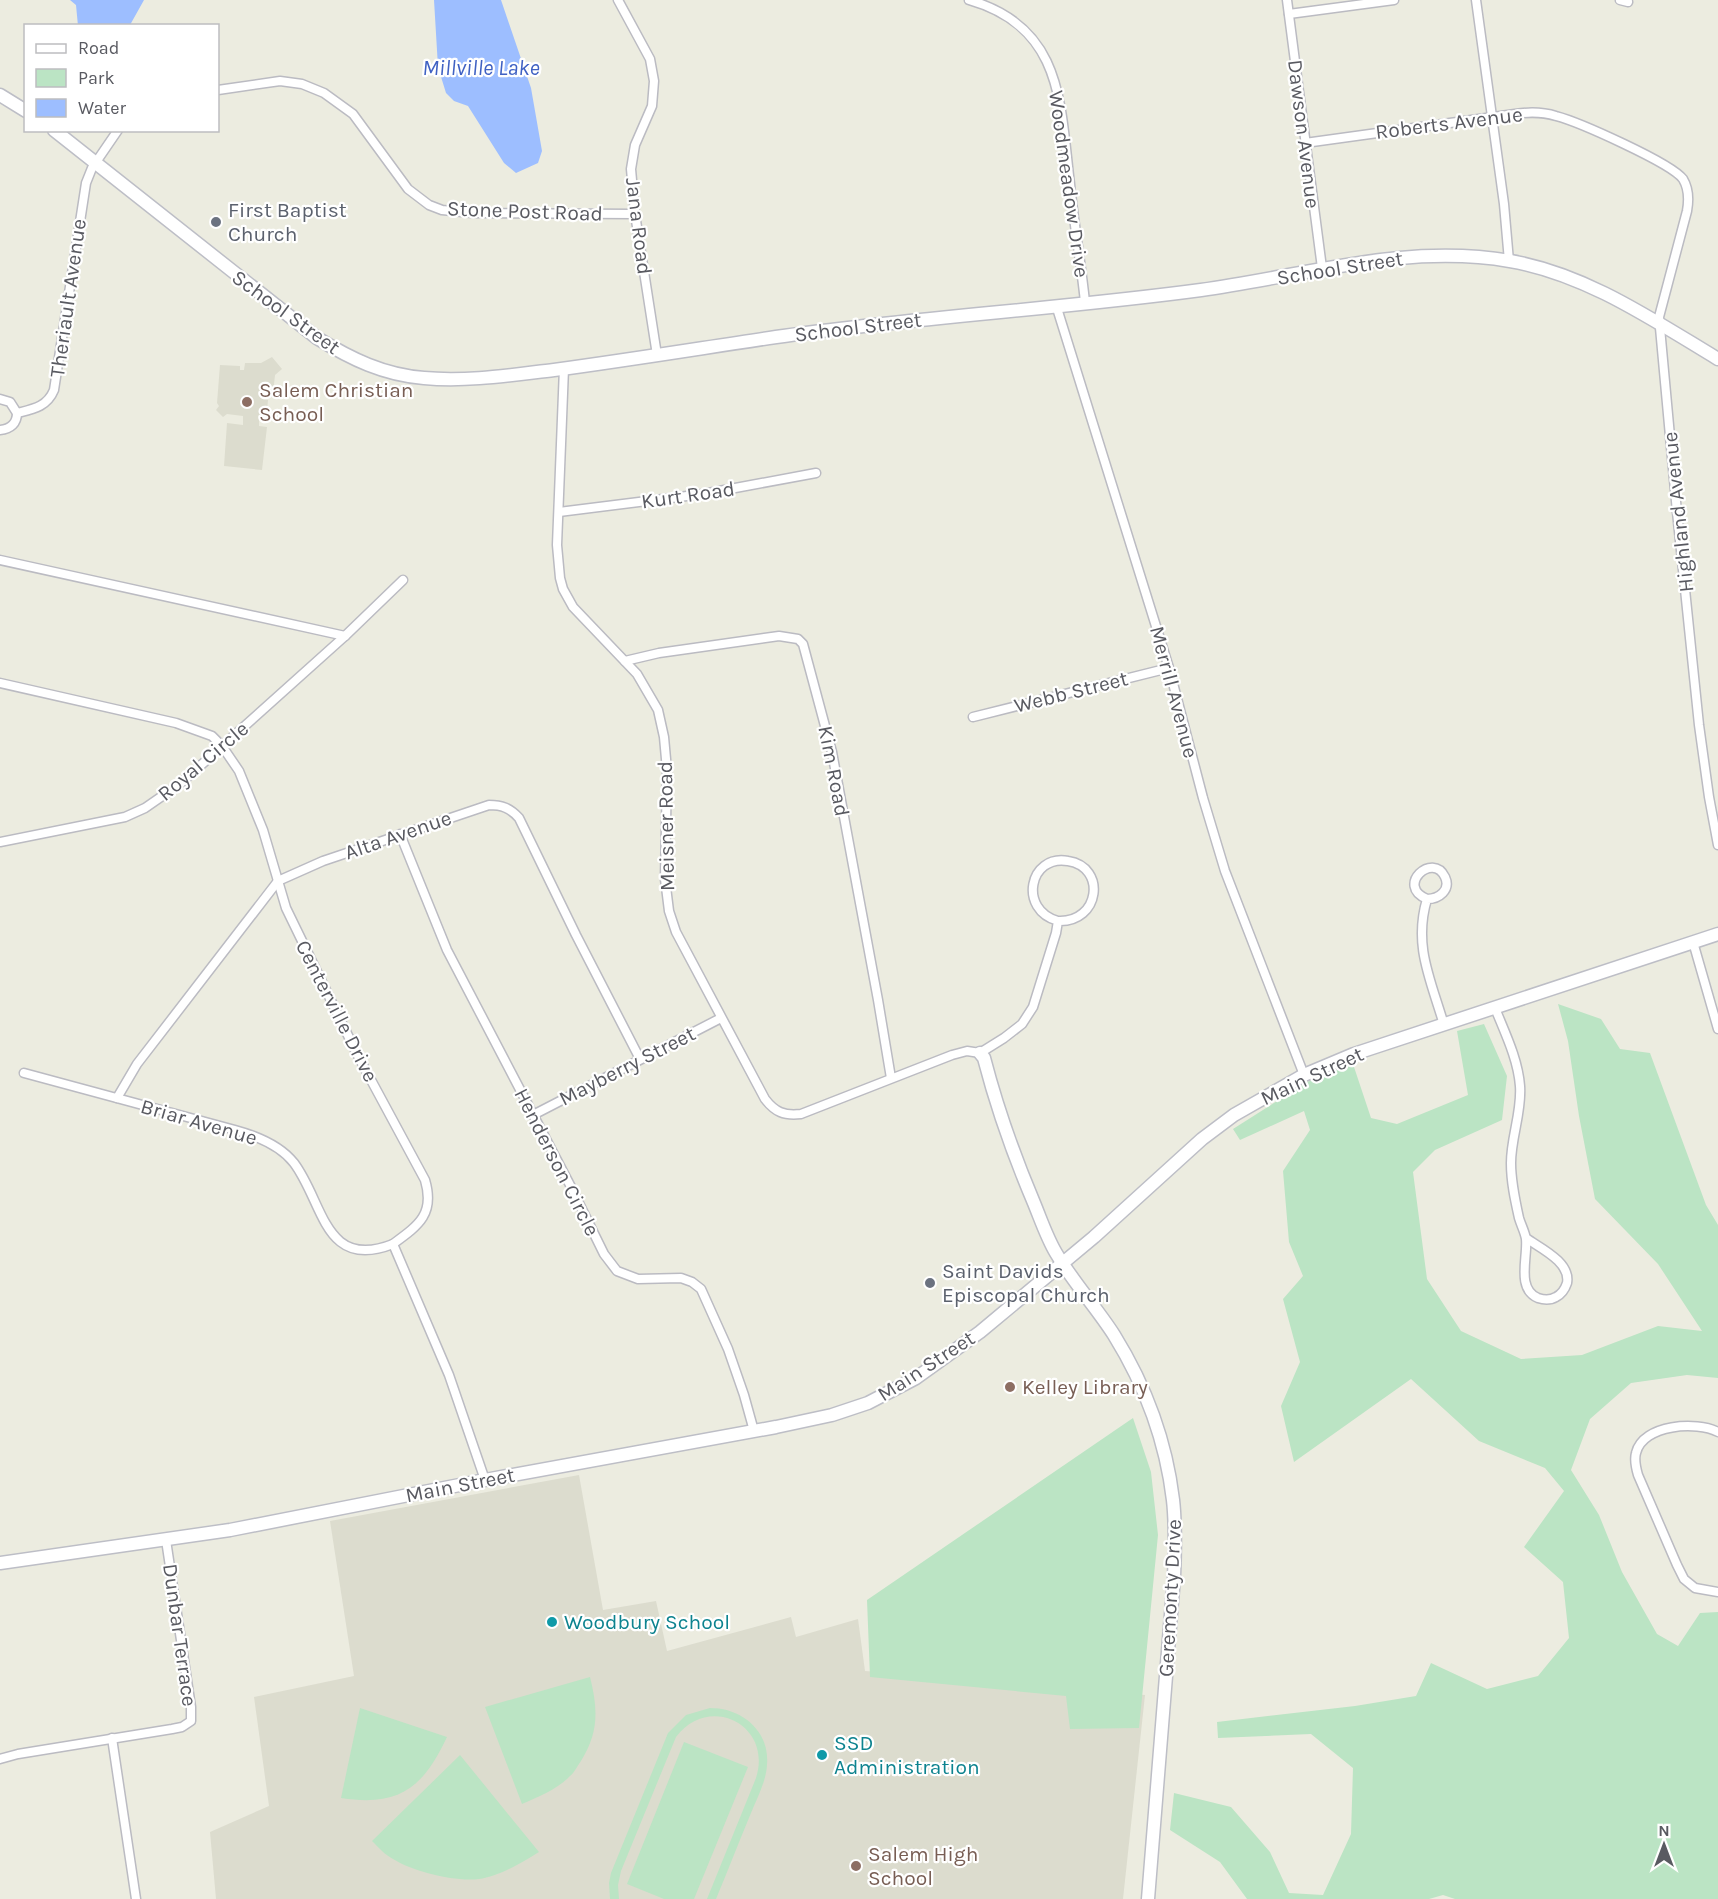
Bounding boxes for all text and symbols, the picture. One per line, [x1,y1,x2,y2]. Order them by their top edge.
legend [24,24,219,132]
text: Road [78,37,119,59]
water label: Millville Lake [422,55,540,81]
street label: Dawson Avenue [1283,58,1325,210]
text: Park [78,67,115,89]
street label: Woodmeadow Drive [1044,89,1094,279]
text: Water [78,97,126,119]
street label: Roberts Avenue [1374,102,1524,144]
street label: Jana Road [621,176,657,276]
street label: Stone Post Road [447,196,603,226]
place label: First Baptist Church [228,198,347,246]
marker: First Baptist Church [209,215,223,229]
street label: Theriault Avenue [45,217,91,379]
street label: School Street [1275,246,1405,290]
street label: School Street [227,265,345,359]
street label: School Street [793,307,923,347]
place label: Salem Christian School [259,378,413,426]
marker: Salem Christian School [240,395,254,409]
street label: Highland Avenue [1658,430,1698,594]
street label: Kurt Road [640,477,736,513]
street label: Merrill Avenue [1145,623,1203,761]
street label: Webb Street [1012,666,1130,718]
street label: Royal Circle [153,716,253,806]
street label: Kim Road [813,724,855,818]
street label: Meisner Road [653,761,679,891]
street label: Alta Avenue [341,806,455,864]
street label: Centerville Drive [291,936,383,1086]
street label: Mayberry Street [555,1021,699,1111]
street label: Main Street [1257,1042,1367,1110]
street label: Henderson Circle [509,1084,605,1240]
street label: Briar Avenue [138,1094,260,1150]
place label: Saint Davids Episcopal Church [942,1259,1110,1307]
marker: Saint Davids Episcopal Church [923,1276,937,1290]
street label: Main Street [873,1326,979,1406]
place label: Kelley Library [1022,1375,1148,1399]
marker: Kelley Library [1003,1380,1017,1394]
street label: Main Street [403,1463,517,1507]
street label: Geremonty Drive [1154,1518,1186,1678]
street label: Dunbar Terrace [158,1562,202,1708]
place label: Woodbury School [564,1610,730,1634]
marker: Woodbury School [545,1615,559,1629]
place label: SSD Administration [834,1731,980,1779]
marker: SSD Administration [815,1748,829,1762]
north arrow [1634,1815,1694,1875]
text: N [1658,1821,1670,1840]
place label: Salem High School [868,1842,978,1890]
marker: Salem High School [849,1859,863,1873]

